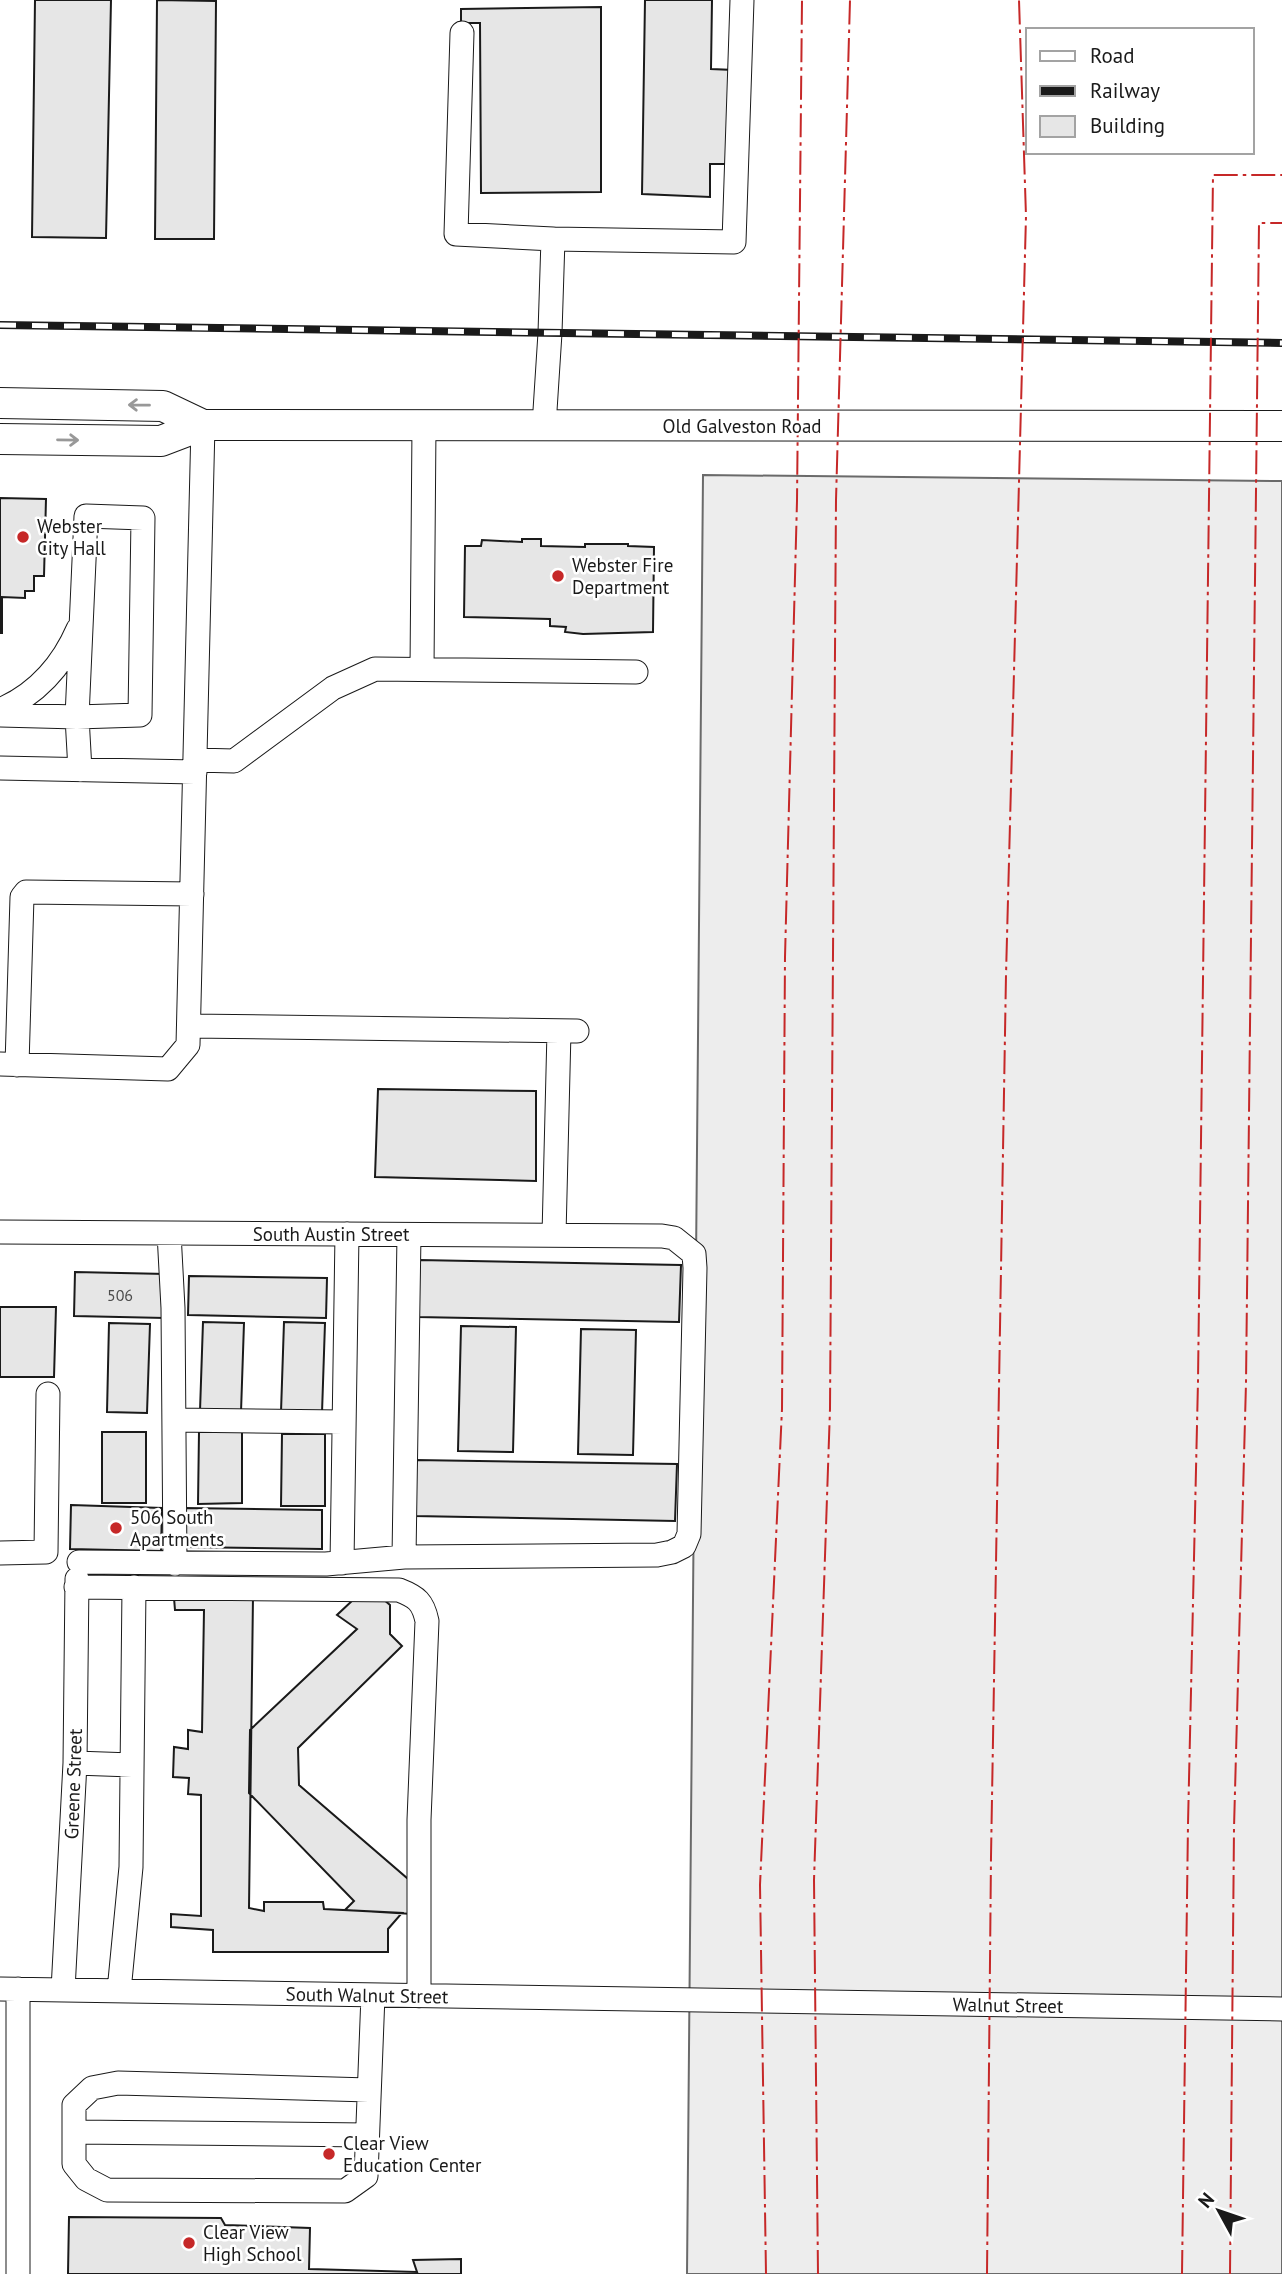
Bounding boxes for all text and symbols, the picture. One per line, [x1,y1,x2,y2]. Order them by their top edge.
legend [1026,28,1254,154]
text: Road [1090,42,1134,69]
text: Railway [1090,77,1160,104]
text: Building [1090,112,1165,139]
one-way arrow [128,399,151,412]
street label: Old Galveston Road [662,414,822,438]
one-way arrow [56,433,79,447]
place label: Webster City Hall [37,514,106,560]
marker: Webster City Hall [15,529,31,545]
place label: Webster Fire Department [572,553,673,599]
marker: Webster Fire Department [550,568,566,584]
street label: South Austin Street [253,1222,410,1246]
house number: 506 [107,1285,133,1305]
place label: 506 South Apartments [130,1505,224,1551]
marker: 506 South Apartments [108,1520,124,1536]
street label: Greene Street [59,1728,87,1840]
street label: South Walnut Street [285,1982,449,2008]
street label: Walnut Street [952,1992,1064,2018]
place label: Clear View Education Center [343,2131,482,2177]
marker: Clear View Education Center [321,2146,337,2162]
north arrow [1184,2176,1254,2246]
text: N [1193,2188,1219,2213]
place label: Clear View High School [203,2220,302,2266]
marker: Clear View High School [181,2235,197,2251]

